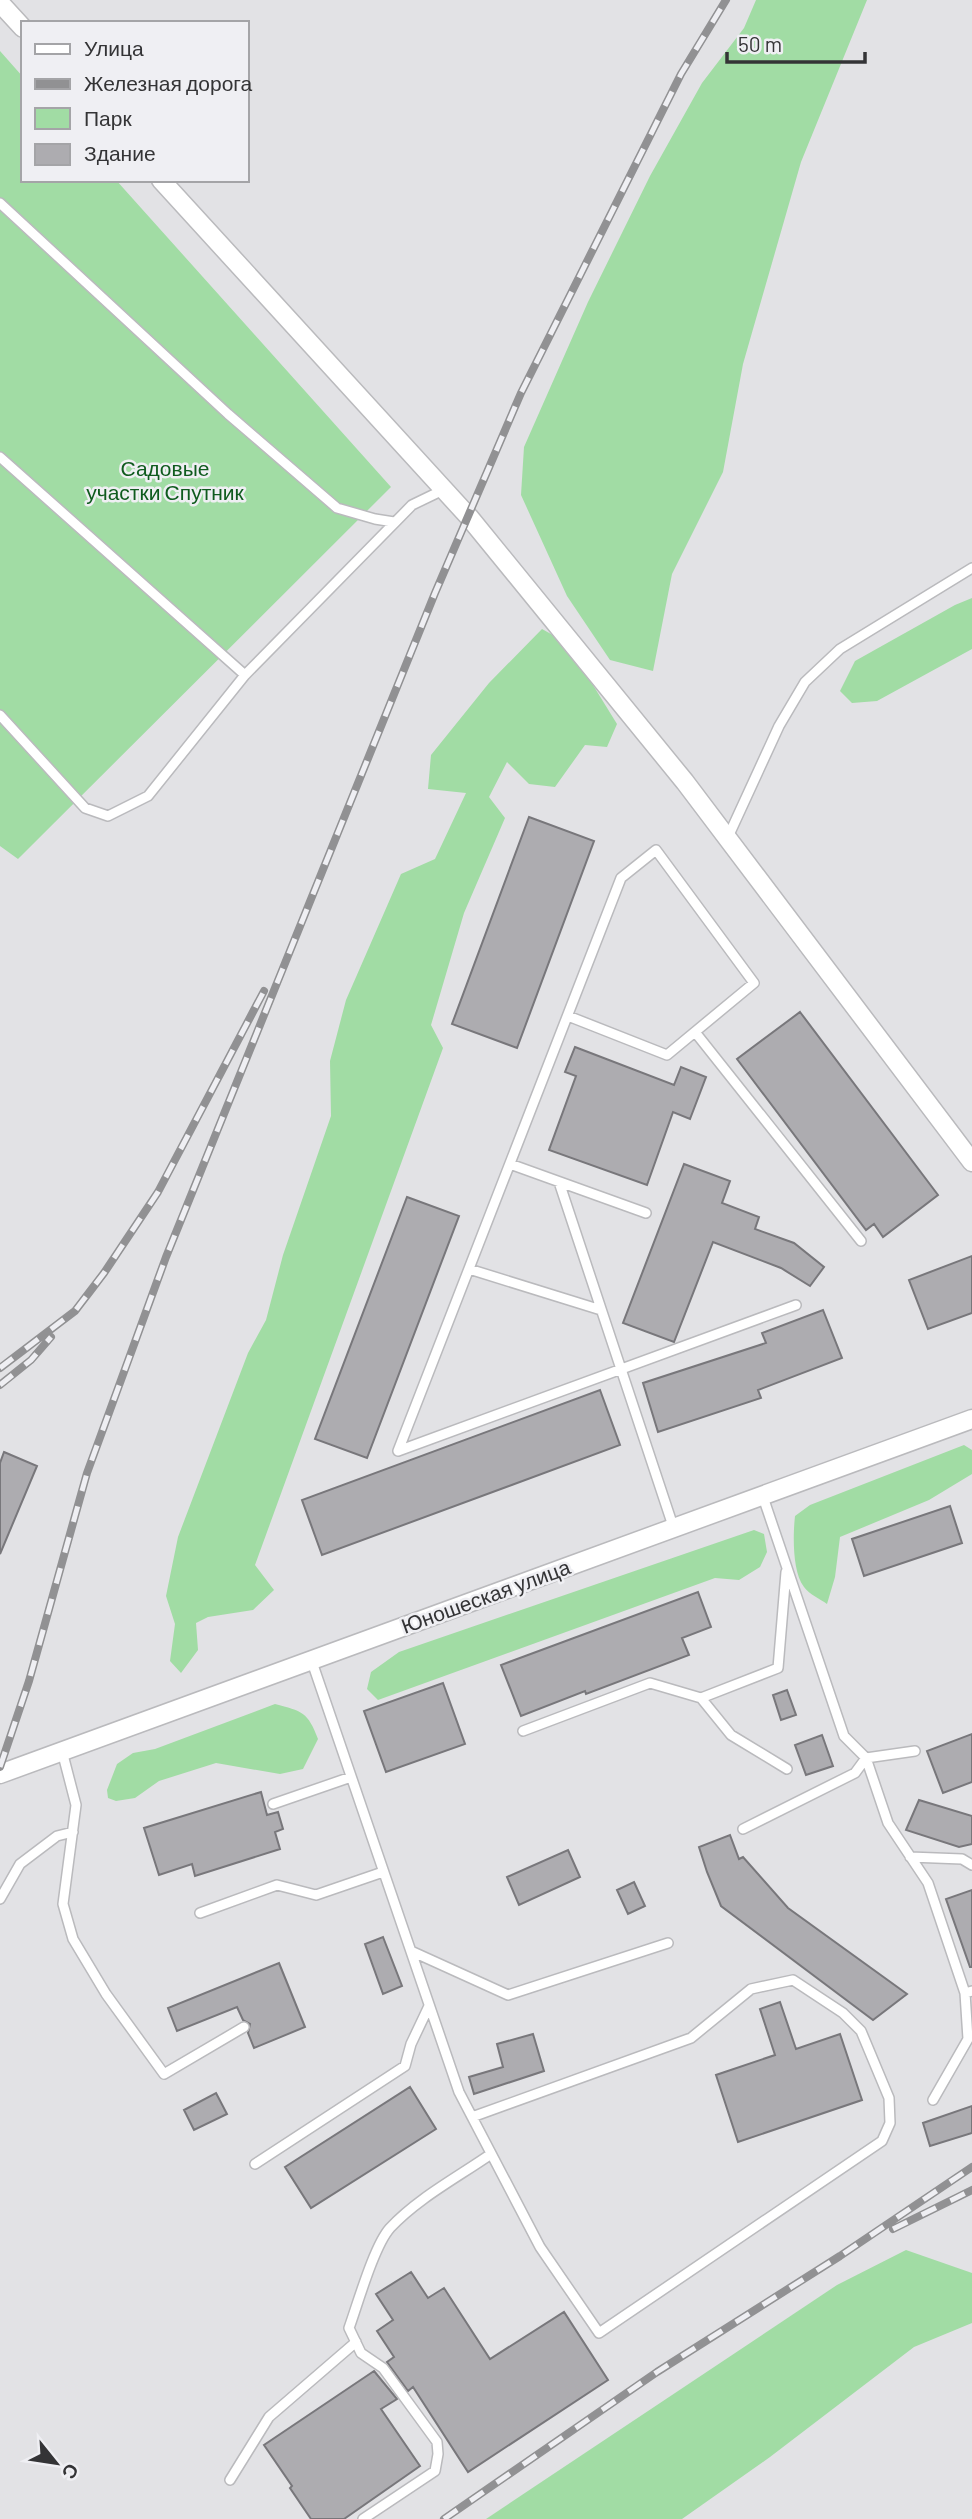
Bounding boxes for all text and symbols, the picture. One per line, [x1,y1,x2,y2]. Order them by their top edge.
legend [21,21,248,182]
scale bar [727,21,865,65]
text: 50 m [738,31,782,56]
text: Улица [84,35,144,60]
text: Железная дорога [84,70,253,95]
text: Парк [84,105,132,130]
text: Здание [84,140,156,165]
park label: Садовые участки Спутник [86,455,245,504]
street label: Юношеская улица [398,1553,574,1638]
north arrow [21,2428,91,2498]
text: С [58,2460,85,2484]

